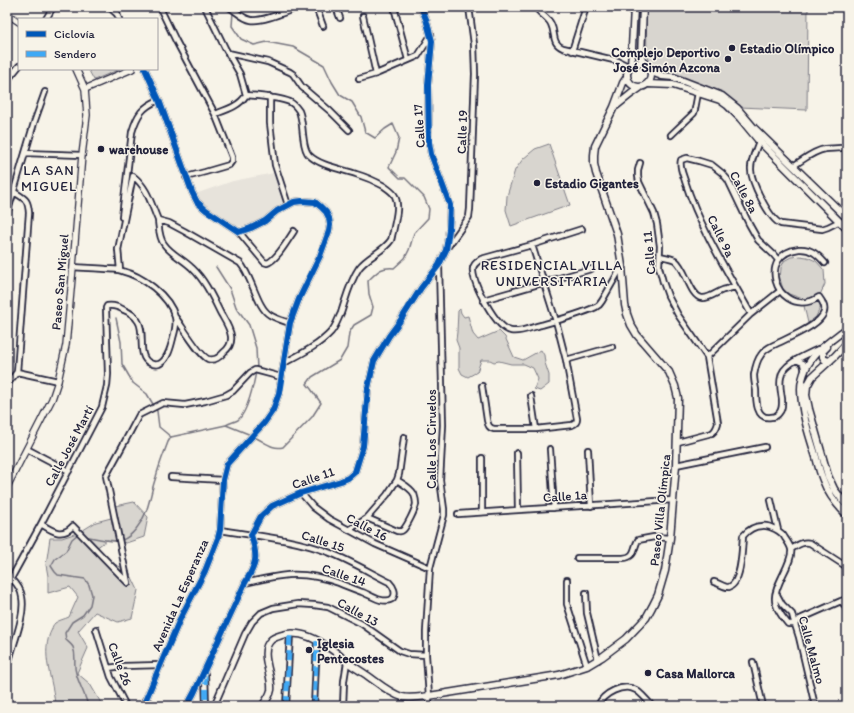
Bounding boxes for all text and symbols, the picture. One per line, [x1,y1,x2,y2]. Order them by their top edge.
legend [18,18,158,70]
text: Ciclovía [54,27,96,41]
place label: Estadio Olímpico [740,41,835,57]
marker: Estadio Olímpico [727,43,737,53]
place label: Complejo Deportivo José Simón Azcona [611,45,721,75]
text: Sendero [54,47,96,61]
marker: Complejo Deportivo José Simón Azcona [723,54,733,64]
street label: Calle 17 [410,103,428,149]
street label: Calle 19 [454,109,470,154]
place label: warehouse [109,142,168,157]
marker: warehouse [96,144,106,154]
district label: LA SAN MIGUEL [21,162,77,195]
street label: Calle 8a [727,168,761,216]
place label: Estadio Gigantes [545,176,639,192]
marker: Estadio Gigantes [532,178,542,188]
street label: Calle 9a [704,212,738,260]
street label: Calle 11 [640,231,658,275]
street label: Paseo San Miguel [48,233,72,331]
district label: RESIDENCIAL VILLA UNIVERSITARIA [481,257,623,290]
street label: Calle Los Ciruelos [424,389,439,489]
street label: Calle José Martí [41,402,97,489]
street label: Paseo Villa Olímpica [647,453,673,567]
street label: Calle 11 [290,464,336,492]
street label: Calle 1a [542,487,588,505]
street label: Calle 16 [344,510,390,544]
street label: Calle 15 [300,527,347,555]
street label: Avenida La Esperanza [149,536,212,653]
street label: Calle 14 [320,561,368,590]
street label: Calle 13 [335,595,381,629]
street label: Calle Malmo [796,614,828,686]
place label: Iglesia Pentecostes [317,636,384,666]
street label: Calle 26 [105,640,135,688]
marker: Iglesia Pentecostes [304,645,314,655]
place label: Casa Mallorca [656,666,736,681]
marker: Casa Mallorca [643,668,653,678]

